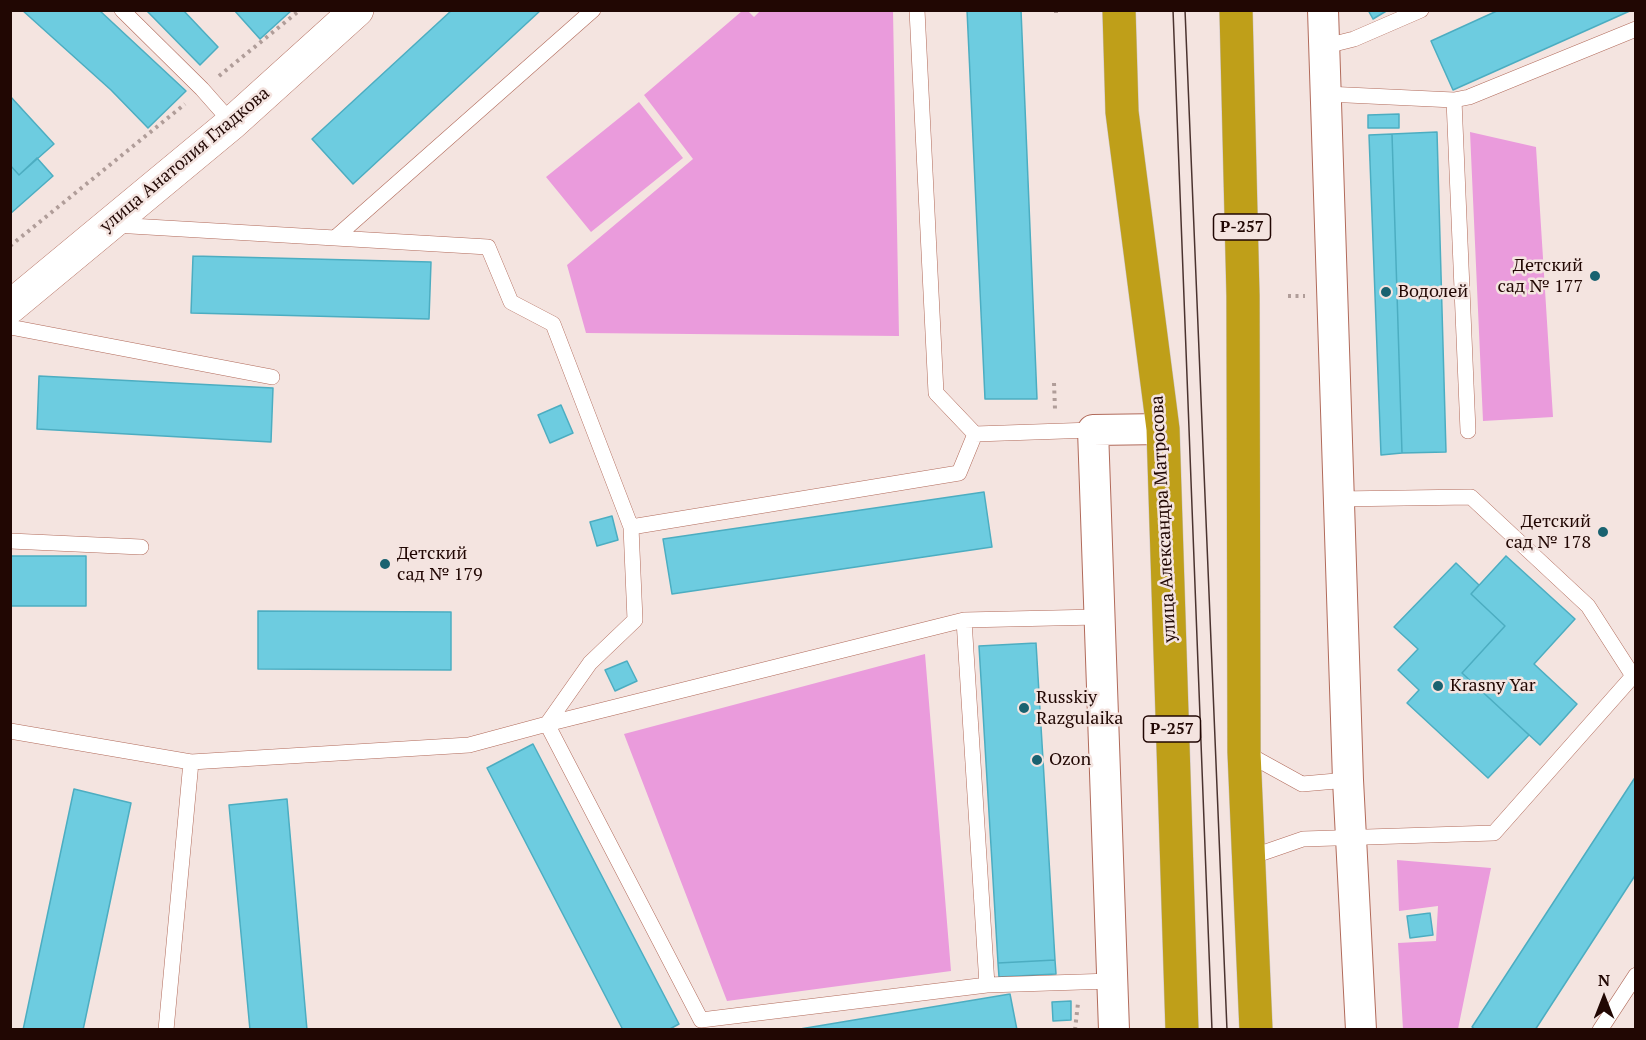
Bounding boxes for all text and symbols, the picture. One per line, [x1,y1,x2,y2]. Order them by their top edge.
street label: улица Анатолия Гладкова [96,83,274,237]
road number: Р-257 [1214,214,1270,240]
place label: Детский сад № 177 [1497,255,1583,298]
marker: Детский сад № 177 [1588,269,1602,283]
place label: Водолей [1398,281,1468,303]
marker: Водолей [1379,285,1393,299]
street label: улица Александра Матросова [1147,395,1181,643]
place label: Детский сад № 178 [1505,511,1591,554]
marker: Детский сад № 178 [1596,525,1610,539]
place label: Детский сад № 179 [397,543,483,586]
marker: Детский сад № 179 [378,557,392,571]
place label: Krasny Yar [1450,675,1536,697]
marker: Krasny Yar [1431,679,1445,693]
place label: Russkiy Razgulaika [1036,687,1123,730]
marker: Russkiy Razgulaika [1017,701,1031,715]
road number: Р-257 [1144,716,1200,742]
place label: Ozon [1049,749,1091,771]
marker: Ozon [1030,753,1044,767]
north arrow [1574,968,1634,1028]
text: N [1598,969,1610,991]

